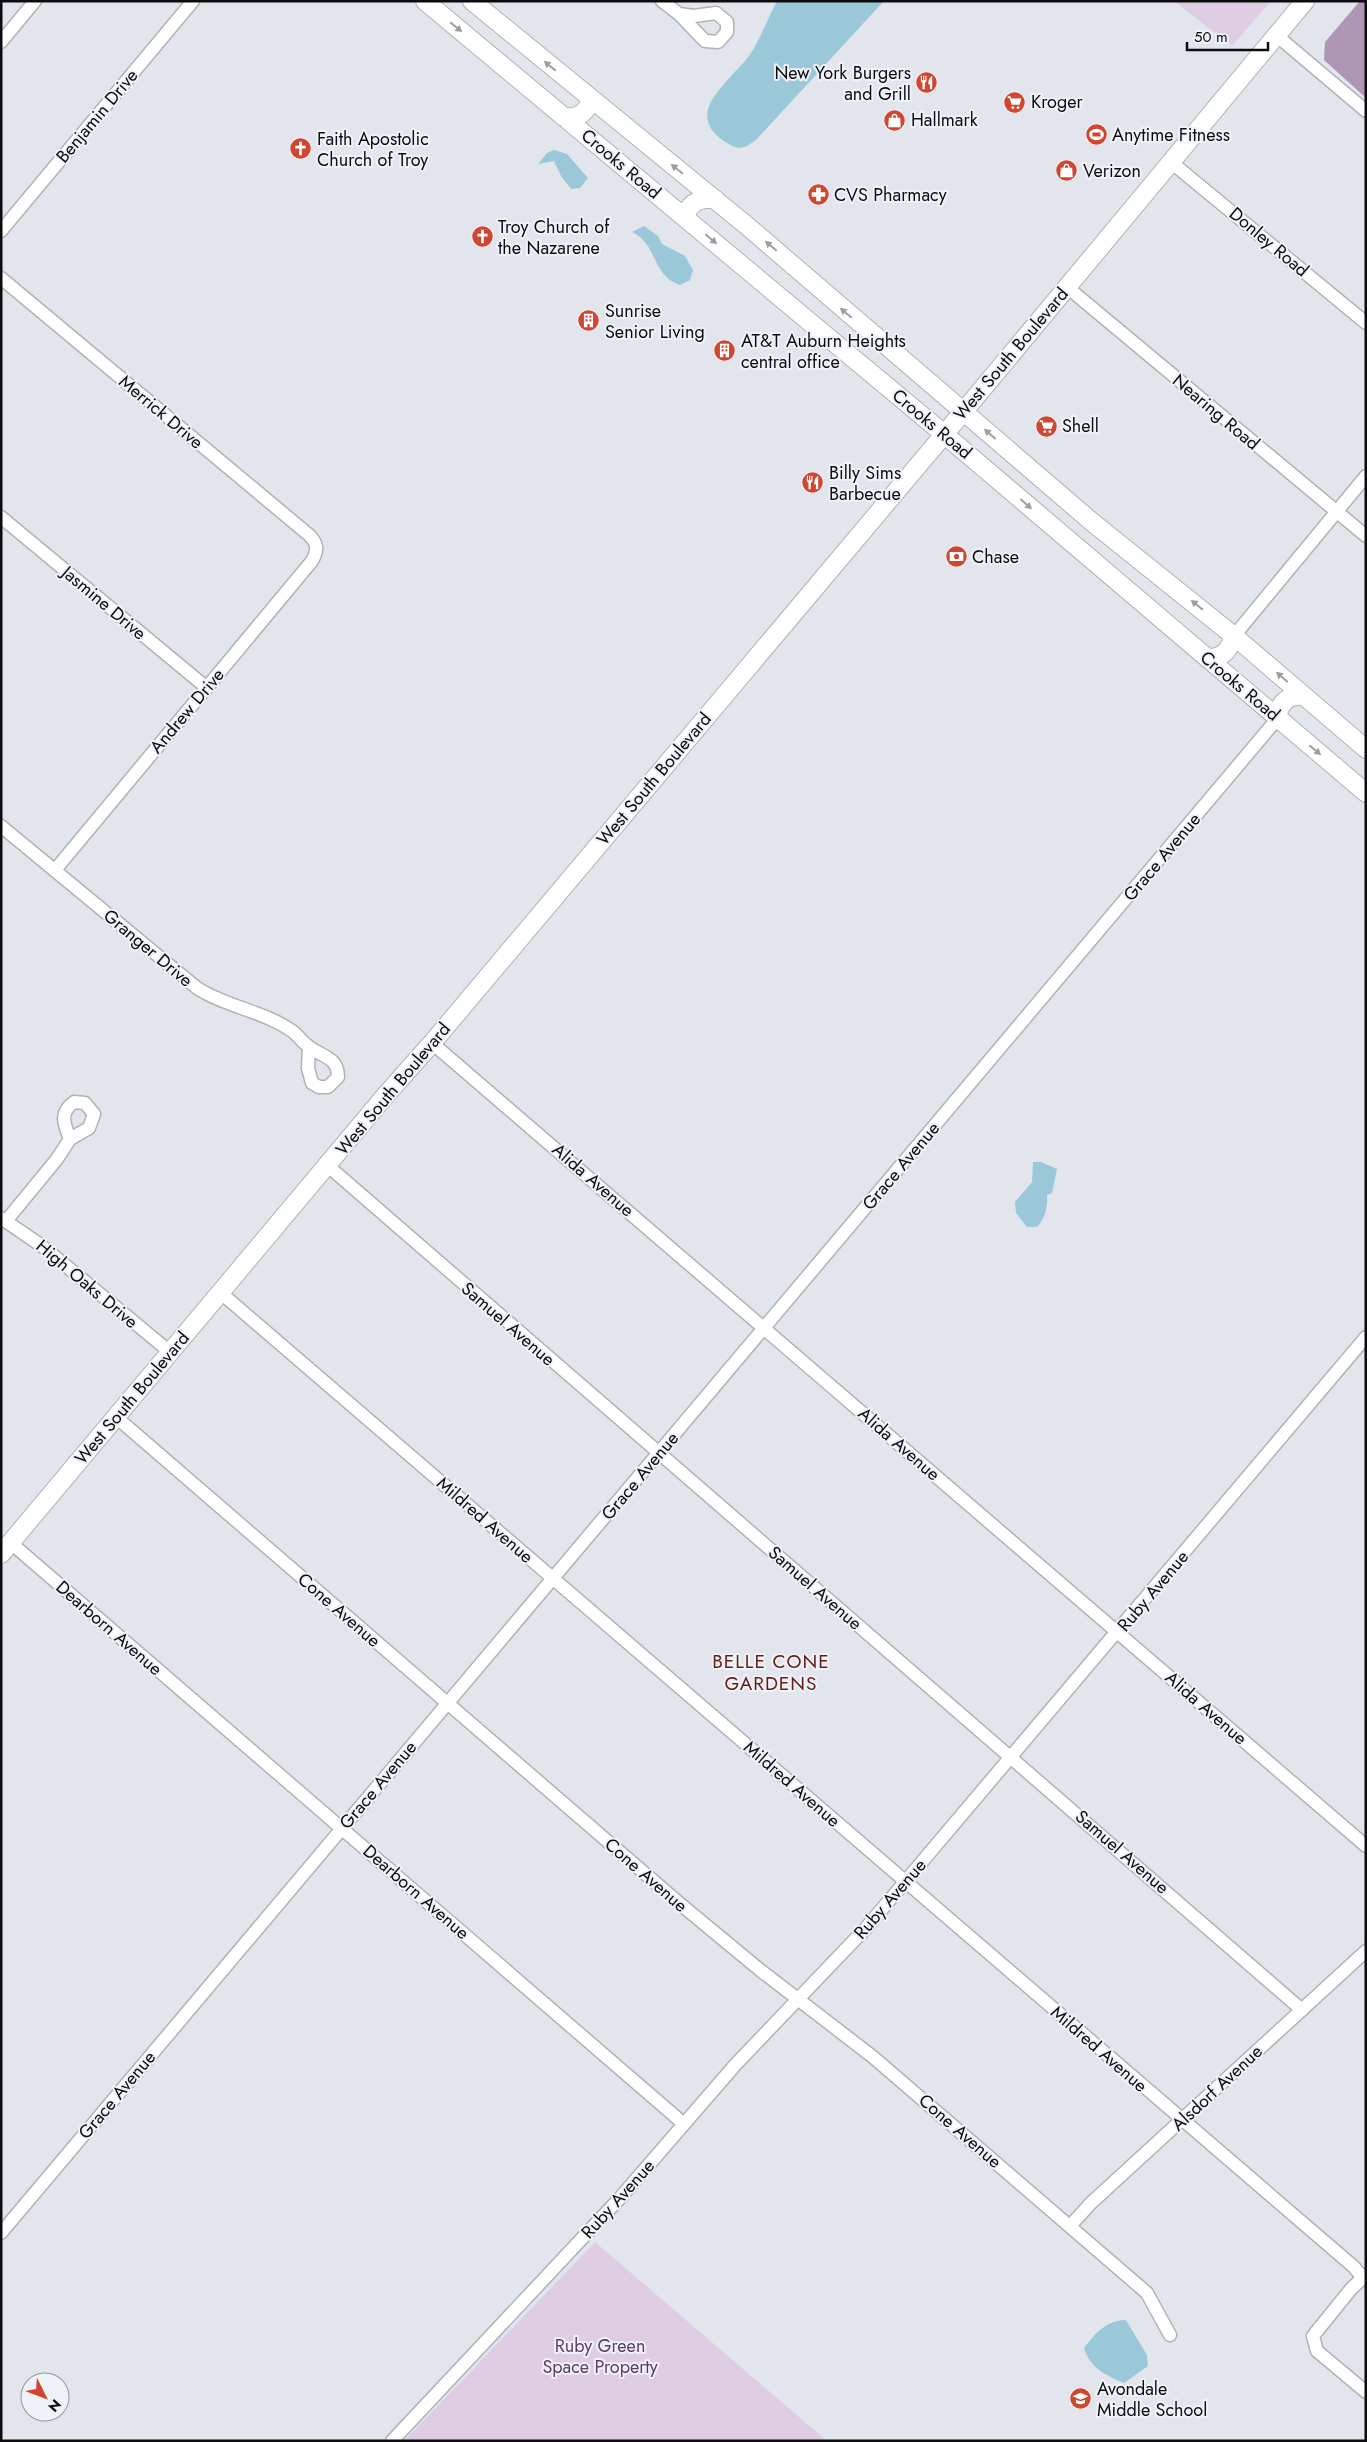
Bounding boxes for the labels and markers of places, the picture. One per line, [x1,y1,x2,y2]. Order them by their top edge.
place label: New York Burgers and Grill [774,60,911,107]
restaurant icon: New York Burgers and Grill [915,71,939,95]
place label: Kroger [1031,89,1083,115]
supermarket icon: Kroger [1003,90,1027,114]
place label: Hallmark [911,107,978,133]
shop icon: Hallmark [883,108,907,132]
place label: Anytime Fitness [1112,122,1230,148]
sports icon: Anytime Fitness [1084,123,1108,147]
place label: Faith Apostolic Church of Troy [317,126,429,173]
church icon: Faith Apostolic Church of Troy [289,137,313,161]
place label: Verizon [1083,158,1141,184]
shop icon: Verizon [1055,159,1079,183]
place label: CVS Pharmacy [834,182,947,208]
pharmacy icon: CVS Pharmacy [806,183,830,207]
place label: Troy Church of the Nazarene [498,214,610,261]
church icon: Troy Church of the Nazarene [470,225,494,249]
place label: Sunrise Senior Living [605,298,705,345]
building icon: Sunrise Senior Living [577,309,601,333]
place label: AT&T Auburn Heights central office [741,328,906,375]
building icon: AT&T Auburn Heights central office [713,339,737,363]
place label: Shell [1062,413,1099,439]
supermarket icon: Shell [1034,414,1058,438]
place label: Billy Sims Barbecue [829,460,901,507]
restaurant icon: Billy Sims Barbecue [801,471,825,495]
place label: Chase [972,544,1019,570]
bank icon: Chase [944,545,968,569]
place label: Avondale Middle School [1097,2376,1207,2423]
school or university icon: Avondale Middle School [1069,2387,1093,2411]

